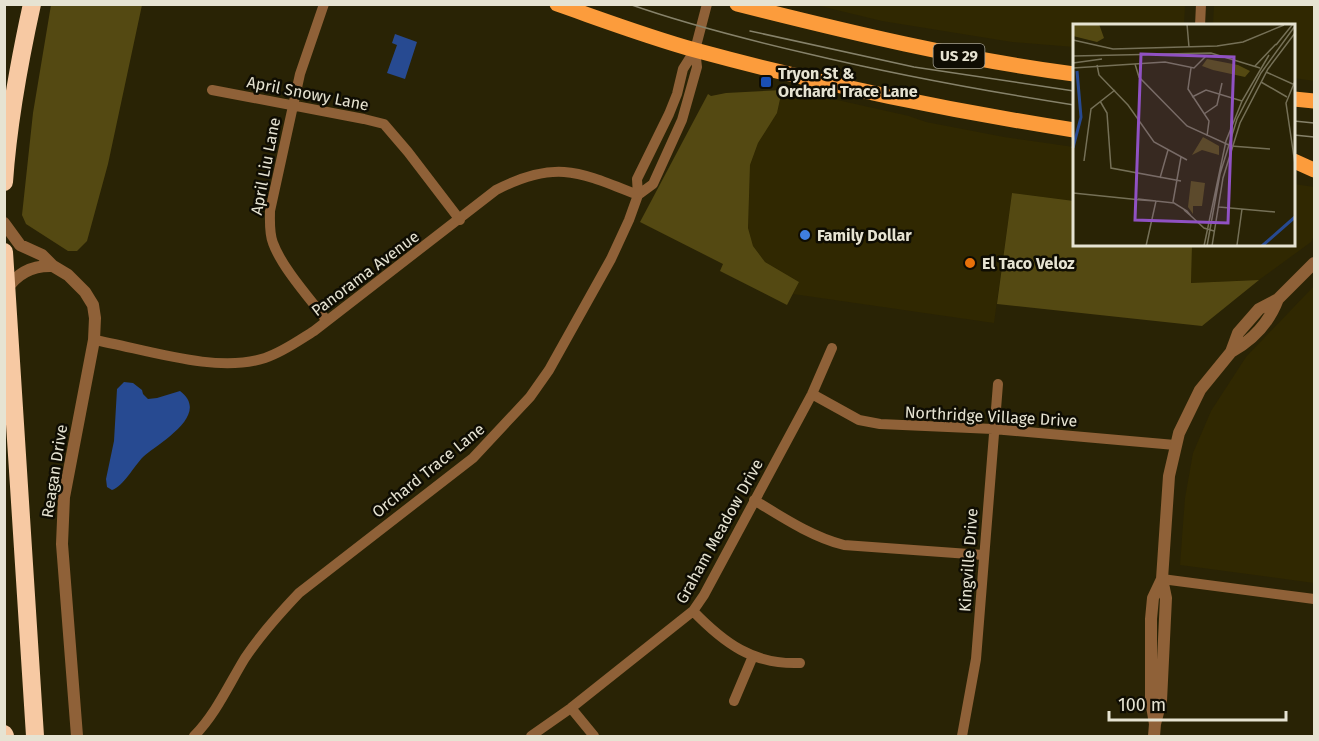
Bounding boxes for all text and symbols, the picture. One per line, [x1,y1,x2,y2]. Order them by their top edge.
inset map [1073,24,1295,246]
road number: US 29 [934,44,984,68]
place label: Tryon St & Orchard Trace Lane [778,64,918,101]
street label: April Snowy Lane [245,72,371,115]
marker: Tryon St & Orchard Trace Lane [759,75,773,89]
street label: April Liu Lane [247,116,284,216]
place label: Family Dollar [817,226,912,245]
street label: Panorama Avenue [308,227,423,320]
marker: Family Dollar [798,228,812,242]
place label: El Taco Veloz [982,254,1075,273]
marker: El Taco Veloz [963,256,977,270]
street label: Northridge Village Drive [904,402,1078,431]
street label: Orchard Trace Lane [368,419,488,522]
street label: Reagan Drive [38,423,71,519]
street label: Graham Meadow Drive [672,456,767,607]
street label: Kingville Drive [955,508,982,612]
scale bar [1109,684,1286,722]
text: 100 m [1118,694,1166,716]

